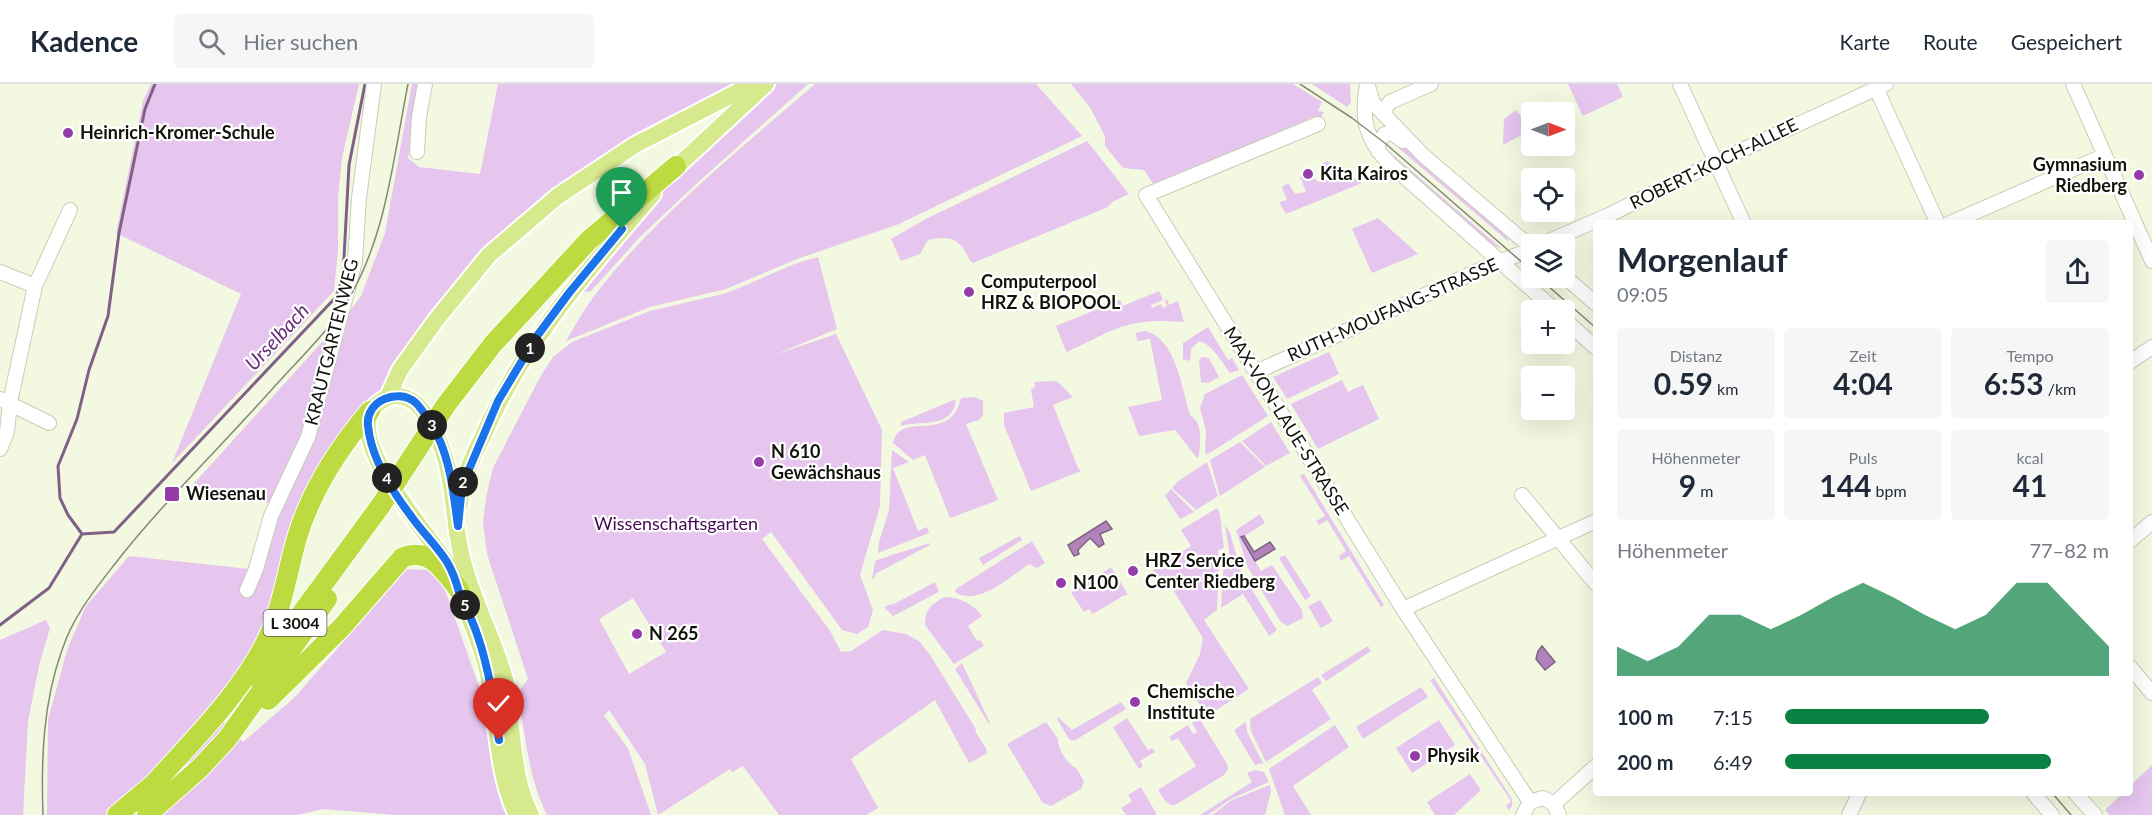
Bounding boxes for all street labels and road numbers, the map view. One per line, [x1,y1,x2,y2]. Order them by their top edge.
street label: ROBERT-KOCH-ALLEE [1626,113,1801,213]
street label: RUTH-MOUFANG-STRASSE [1284,253,1501,366]
street label: KRAUTGARTENWEG [300,256,362,427]
street label: MAX-VON-LAUE-STRASSE [1220,322,1354,519]
road number: L 3004 [264,610,326,636]

